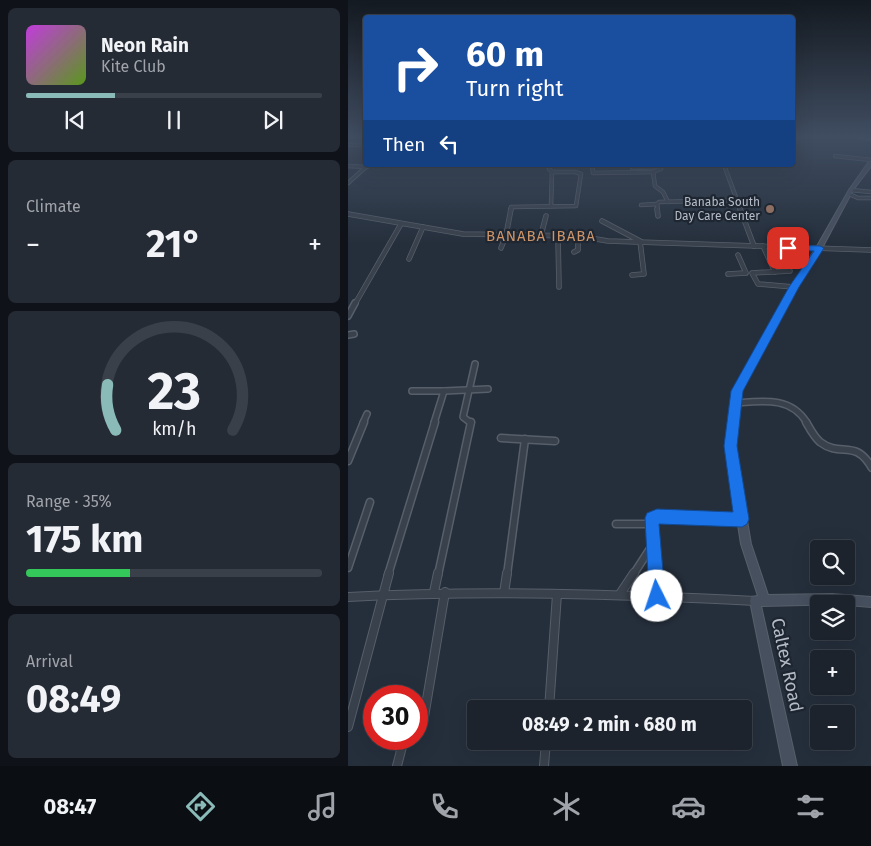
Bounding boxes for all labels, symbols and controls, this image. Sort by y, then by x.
text: 60 m [466,33,544,75]
text: Neon Rain [101,34,189,57]
icon: right [383,35,448,100]
text: Kite Club [101,57,166,76]
text: Turn right [466,75,563,102]
icon: previous [61,106,89,134]
icon: pause [160,106,188,134]
icon: next [259,106,287,134]
icon: left [435,130,463,158]
text: Then [383,133,425,156]
place label: Banaba South Day Care Center [674,195,760,223]
text: Climate [26,197,81,216]
marker: Banaba South Day Care Center [764,203,776,215]
text: 21° [146,221,202,267]
district label: BANABA IBABA [486,227,596,245]
pin [767,227,809,269]
text: − [26,228,40,261]
text: + [308,228,322,261]
icon: arrive [774,234,802,262]
text: 23 [147,360,201,423]
text: km/h [152,418,196,440]
text: Range · 35% [26,492,112,511]
text: 175 km [26,516,143,562]
map controls [810,540,855,750]
button: search [810,540,855,585]
position arrow [630,569,682,621]
button: layers [810,595,855,640]
street label: Caltex Road [766,616,808,714]
button: + [810,650,855,695]
text: Arrival [26,652,73,671]
text: 08:49 [26,676,121,722]
speed limit sign: 30 [363,685,428,750]
button: − [810,705,855,750]
text: 08:49 · 2 min · 680 m [522,713,697,736]
icon: directions [183,789,218,824]
icon: music [305,789,340,824]
icon: phone [427,789,462,824]
icon: climate [549,789,584,824]
icon: car [671,789,706,824]
icon: filters [793,789,828,824]
text: 08:47 [43,793,96,820]

